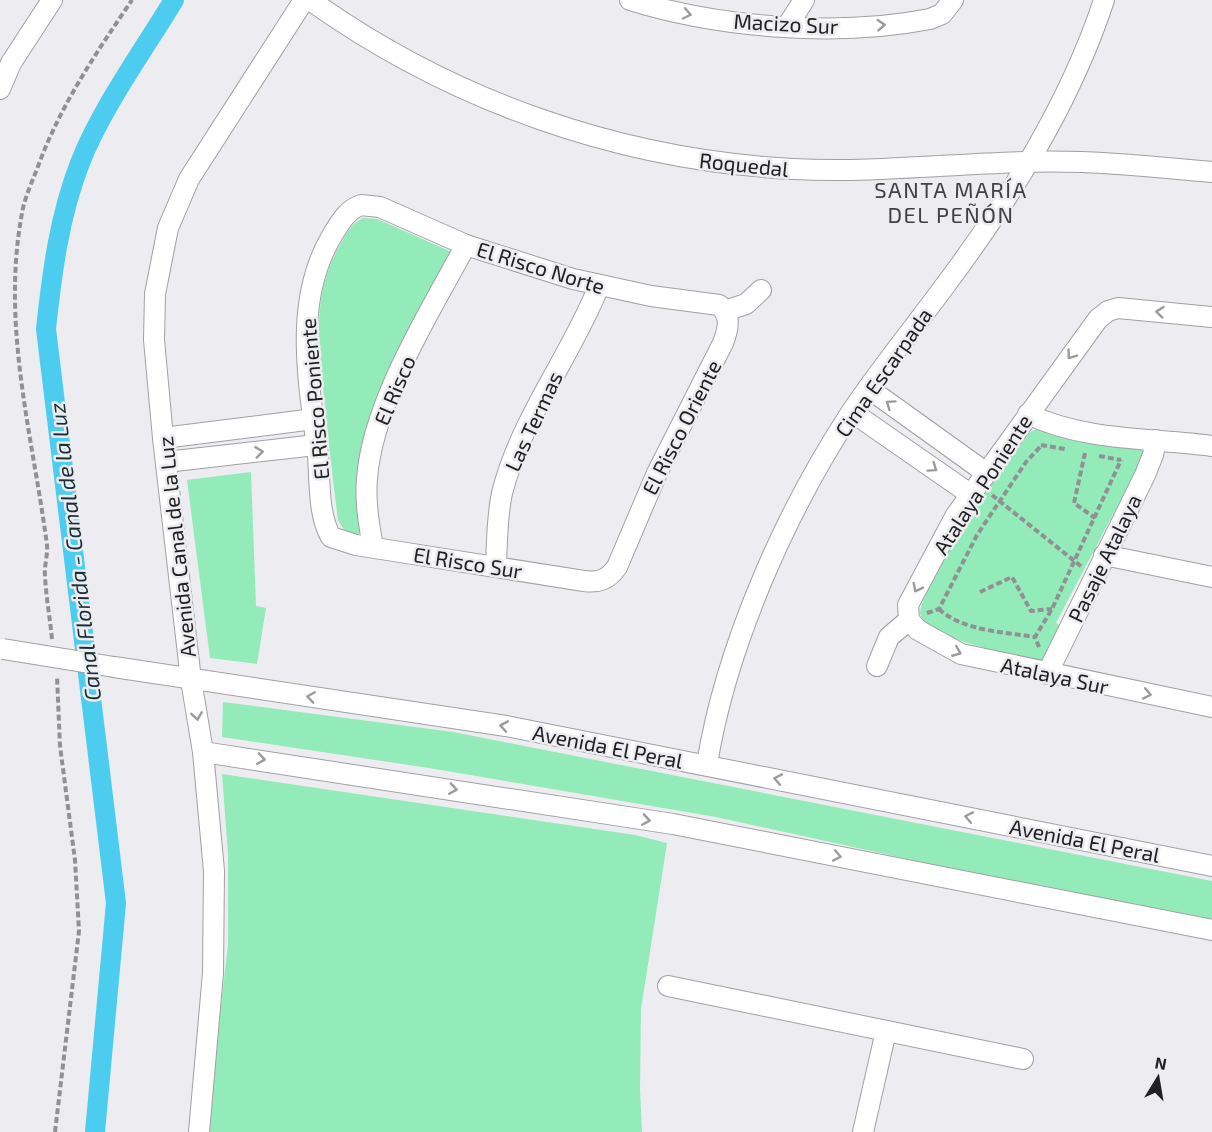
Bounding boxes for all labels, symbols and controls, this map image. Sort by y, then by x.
one-way arrow [682,7,692,20]
street label: Macizo Sur [733,8,840,38]
one-way arrow [877,18,886,31]
street label: Roquedal [698,147,791,181]
district label: SANTA MARÍA DEL PEÑÓN [874,176,1028,227]
street label: El Risco Norte [474,236,608,298]
street label: Cima Escarpada [829,303,937,441]
one-way arrow [1155,306,1164,319]
street label: El Risco Poniente [294,317,334,481]
one-way arrow [1067,349,1078,360]
street label: El Risco [368,351,420,429]
street label: El Risco Oriente [636,355,726,499]
street label: Las Termas [499,367,567,475]
one-way arrow [885,400,896,411]
water label: Canal Florida - Canal de la Luz [43,402,105,702]
street label: Atalaya Poniente [927,409,1037,559]
street label: Avenida Canal de la Luz [152,435,200,659]
one-way arrow [254,446,263,458]
one-way arrow [926,461,937,472]
street label: Pasaje Atalaya [1062,490,1147,627]
street label: El Risco Sur [412,541,525,583]
one-way arrow [913,581,924,592]
one-way arrow [951,645,962,657]
street label: Atalaya Sur [999,651,1112,699]
one-way arrow [1142,687,1152,700]
one-way arrow [307,691,316,703]
one-way arrow [190,710,203,720]
street label: Avenida El Peral [531,719,686,773]
one-way arrow [500,720,510,733]
one-way arrow [256,753,265,765]
one-way arrow [774,773,784,786]
one-way arrow [449,783,458,795]
one-way arrow [965,811,975,824]
one-way arrow [641,813,651,825]
street label: Avenida El Peral [1008,813,1163,867]
one-way arrow [832,849,842,862]
north arrow [1128,1048,1188,1108]
text: N [1153,1052,1168,1073]

